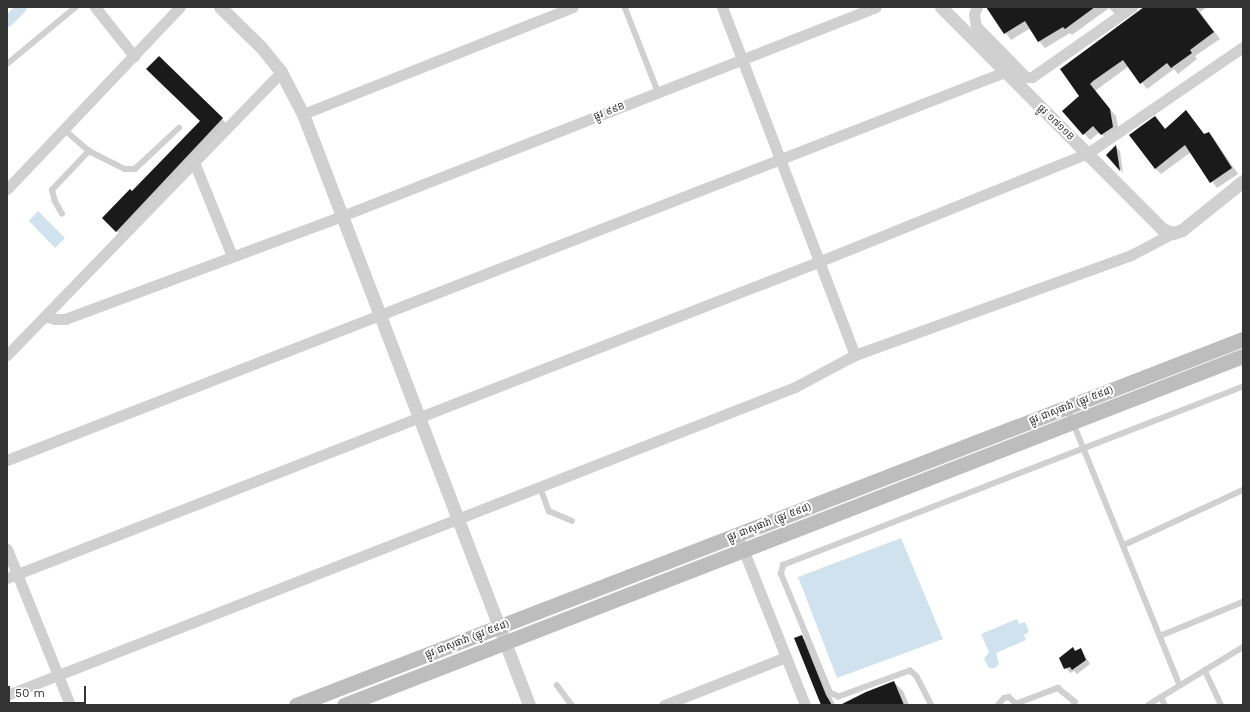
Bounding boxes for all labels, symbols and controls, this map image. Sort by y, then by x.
street label: ផ្លូវ ៩៩B [592,100,626,122]
street label: ផ្លូវ ១៧១១B [1035,102,1077,142]
street label: ផ្លូវ ជាសុផារ៉ា (ផ្លូវ ៥៩៨) [1027,383,1115,427]
street label: ផ្លូវ ជាសុផារ៉ា (ផ្លូវ ៥៩៨) [725,500,813,544]
street label: ផ្លូវ ជាសុផារ៉ា (ផ្លូវ ៥៩៨) [423,617,511,661]
scale bar [10,678,88,704]
text: 50 m [15,686,45,700]

